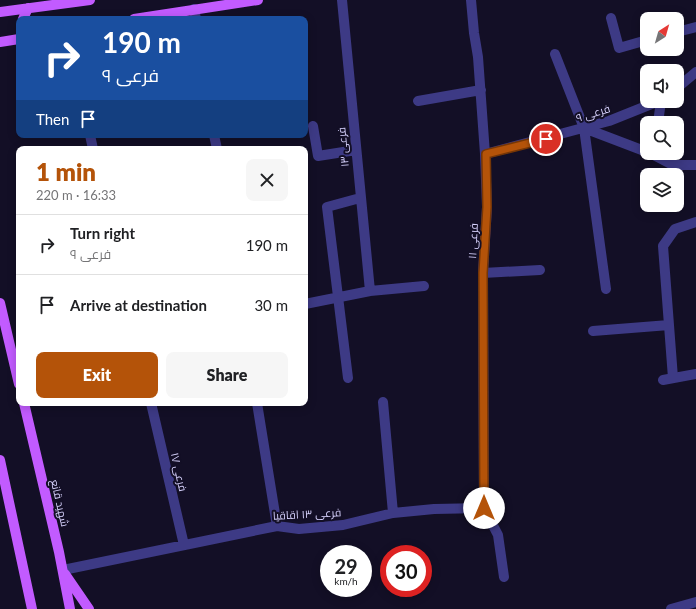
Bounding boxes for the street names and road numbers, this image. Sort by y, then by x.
street label: فرعی ۹ [574,101,612,125]
street label: فرعی ۱۳ [334,127,352,167]
street label: فرعی ۱۱ [465,223,481,259]
street label: فرعی ۱۷ [168,451,190,493]
street label: شهید قانع [47,478,72,528]
street label: فرعی ۱۳ اقاقیا [272,505,342,523]

